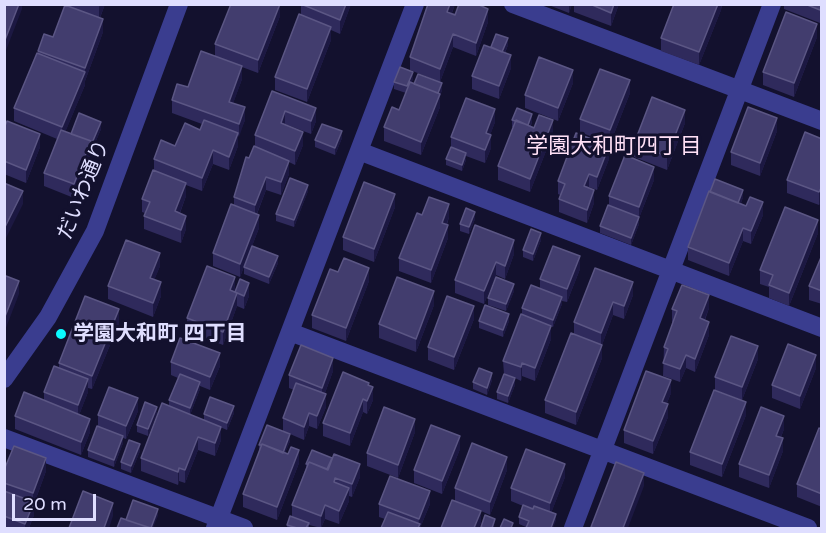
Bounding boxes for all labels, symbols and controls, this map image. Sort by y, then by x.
district label: 学園大和町四丁目 [526,134,702,160]
street label: だいわ通り [53,137,115,243]
place label: 学園大和町 四丁目 [73,321,246,347]
marker: 学園大和町 四丁目 [54,327,68,341]
scale bar [15,482,99,520]
text: 20 m [23,493,67,515]

